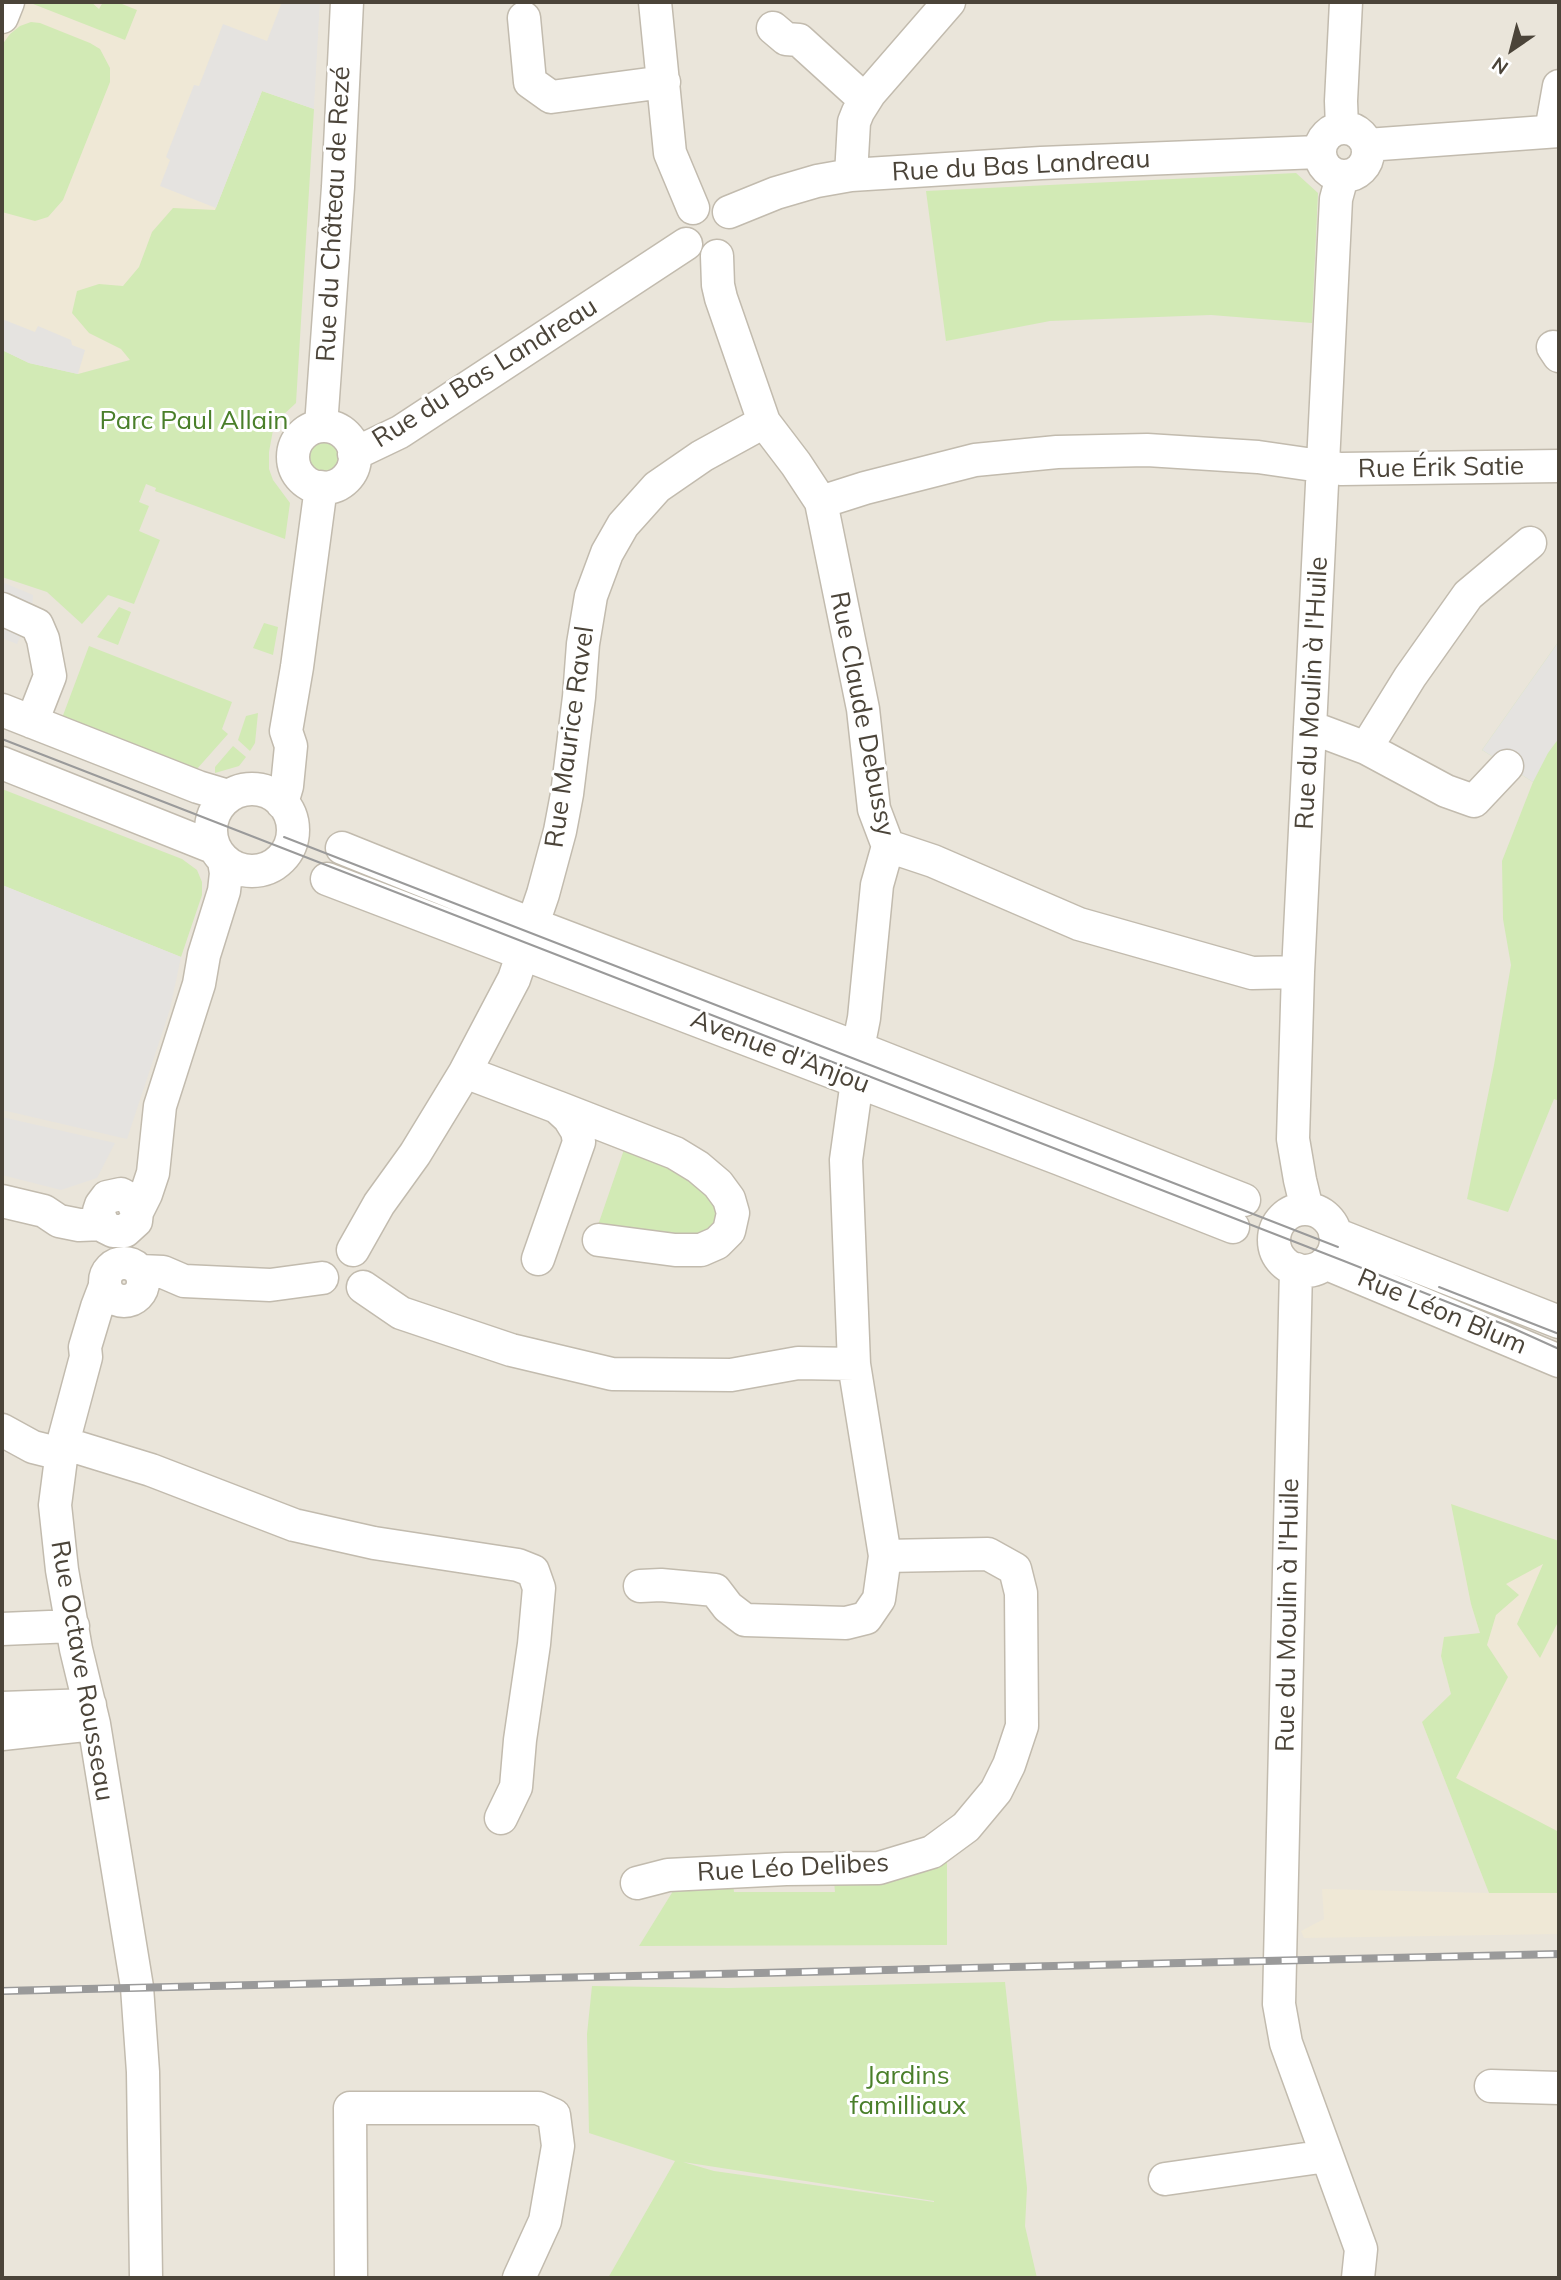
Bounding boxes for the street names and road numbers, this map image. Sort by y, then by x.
street label: Rue du Château de Rezé [311,65,357,363]
street label: Rue du Bas Landreau [891,144,1151,188]
street label: Rue du Bas Landreau [367,291,603,455]
street label: Rue Érik Satie [1358,451,1524,485]
street label: Rue du Moulin à l'Huile [1289,556,1335,830]
street label: Rue Claude Debussy [823,589,901,839]
street label: Rue Maurice Ravel [539,624,601,850]
street label: Avenue d'Anjou [686,1004,874,1100]
street label: Rue Léon Blum [1353,1262,1531,1362]
street label: Rue du Moulin à l'Huile [1270,1478,1306,1752]
street label: Rue Octave Rousseau [44,1538,120,1804]
street label: Rue Léo Delibes [696,1847,890,1889]

